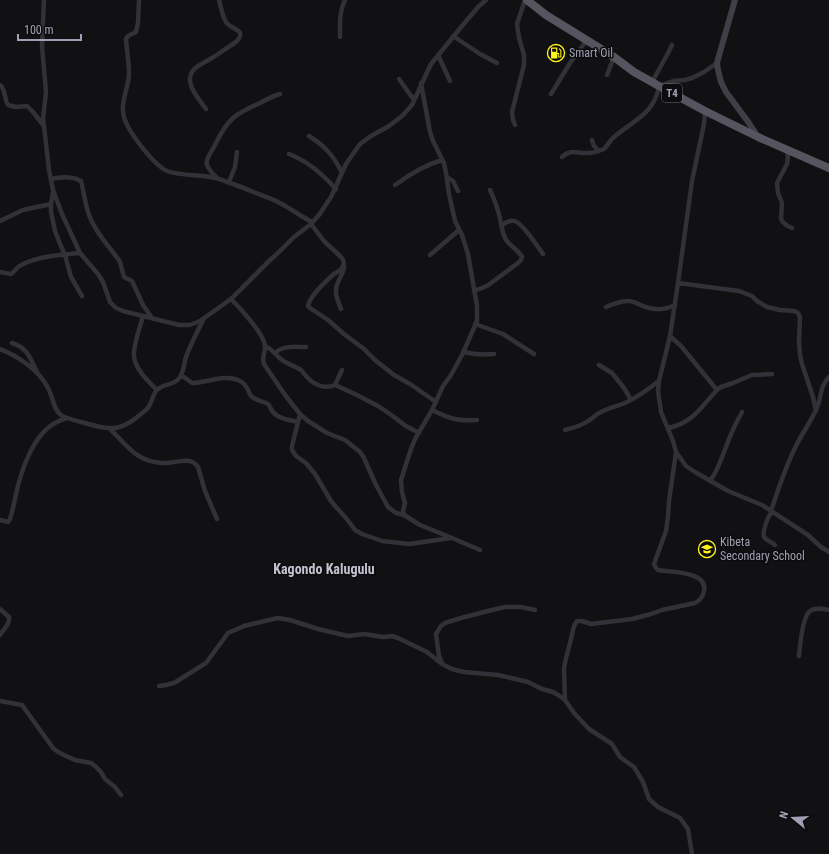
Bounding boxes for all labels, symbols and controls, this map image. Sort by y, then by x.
scale bar [18,16,81,42]
text: 100 m [24,23,54,37]
fuel station icon: Smart Oil [546,43,566,63]
place label: Smart Oil [569,46,613,60]
road number: T4 [662,84,682,102]
place label: Kibeta Secondary School [720,535,805,563]
school or university icon: Kibeta Secondary School [697,539,717,559]
district label: Kagondo Kalugulu [273,561,375,577]
north arrow [773,798,813,838]
text: N [777,810,791,820]

